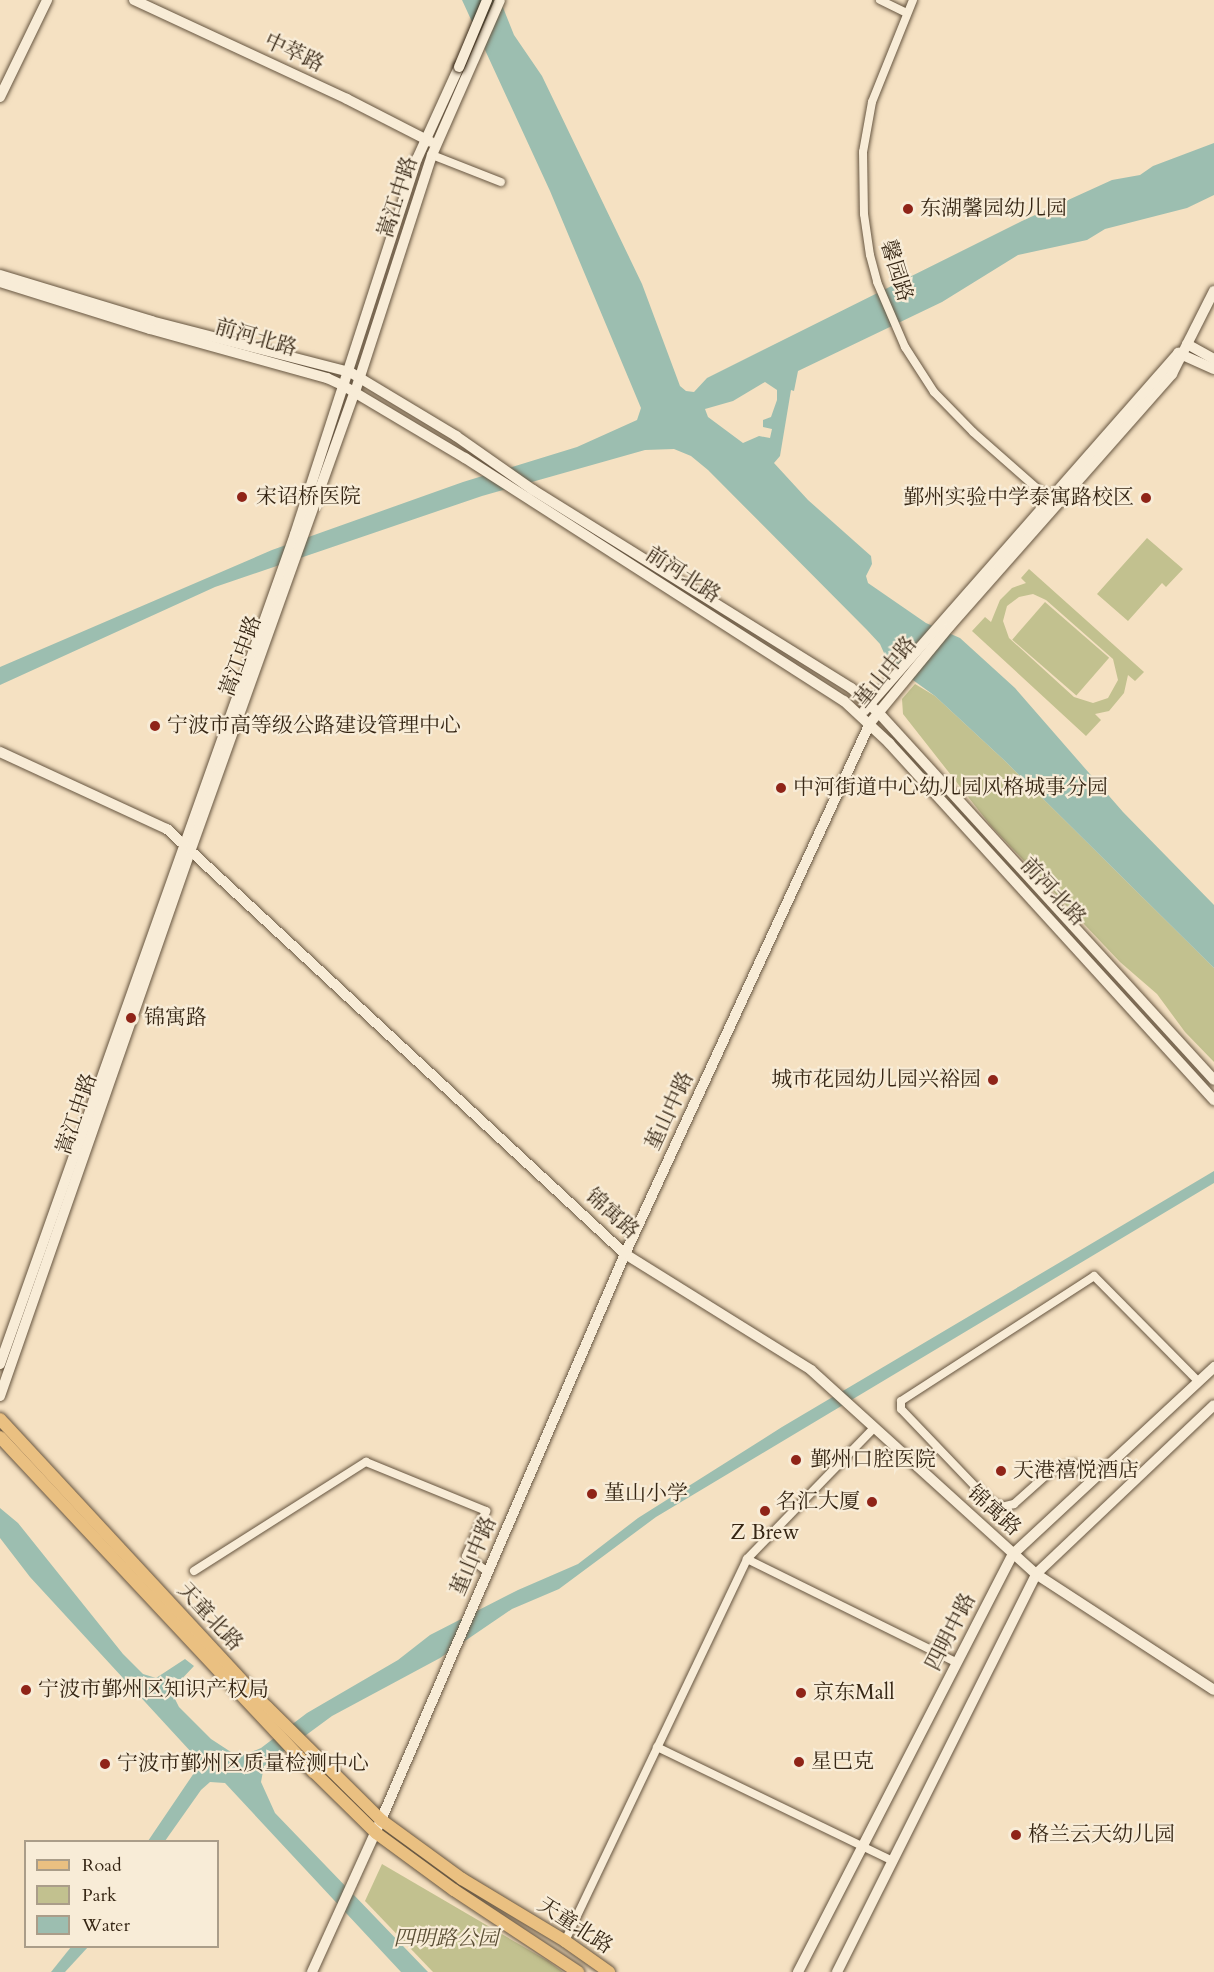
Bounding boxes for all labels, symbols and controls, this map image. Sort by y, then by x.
street label: 中萃路 [260,28,328,78]
street label: 嵩江中路 [373,153,423,241]
place label: 东湖馨园幼儿园 [920,196,1067,222]
marker: 东湖馨园幼儿园 [901,202,915,216]
street label: 馨园路 [875,237,917,305]
street label: 前河北路 [212,314,300,362]
place label: 宋诏桥医院 [256,484,361,510]
place label: 鄞州实验中学泰寓路校区 [903,485,1134,511]
marker: 宋诏桥医院 [233,488,251,506]
marker: 鄞州实验中学泰寓路校区 [1139,491,1153,505]
street label: 前河北路 [641,542,725,608]
street label: 嵩江中路 [215,612,267,700]
street label: 堇山中路 [850,631,922,713]
place label: 宁波市高等级公路建设管理中心 [167,713,461,739]
marker: 宁波市高等级公路建设管理中心 [148,719,162,733]
place label: 中河街道中心幼儿园风格城事分园 [793,775,1108,801]
marker: 中河街道中心幼儿园风格城事分园 [774,781,788,795]
street label: 前河北路 [1015,853,1091,931]
place label: 锦寓路 [144,1005,207,1031]
marker: 锦寓路 [122,1009,140,1027]
place label: 城市花园幼儿园兴裕园 [771,1067,981,1093]
street label: 堇山中路 [641,1068,699,1154]
street label: 嵩江中路 [51,1070,103,1158]
marker: 城市花园幼儿园兴裕园 [986,1073,1000,1087]
street label: 锦寓路 [580,1184,644,1244]
place label: 鄞州口腔医院 [810,1447,936,1473]
marker: 鄞州口腔医院 [787,1451,805,1469]
place label: 天港禧悦酒店 [1013,1458,1139,1484]
marker: 天港禧悦酒店 [994,1464,1008,1478]
place label: 堇山小学 [604,1481,688,1507]
street label: 锦寓路 [962,1481,1026,1541]
marker: 堇山小学 [585,1487,599,1501]
place label: 名汇大厦 [776,1489,860,1515]
marker: 名汇大厦 [865,1495,879,1509]
marker: Z Brew [758,1504,772,1518]
street label: 堇山中路 [446,1512,502,1600]
place label: Z Brew [731,1520,799,1546]
street label: 天童北路 [172,1578,248,1656]
street label: 四明中路 [921,1589,981,1675]
place label: 宁波市鄞州区知识产权局 [38,1677,269,1703]
place label: 京东Mall [813,1680,895,1706]
marker: 宁波市鄞州区知识产权局 [19,1683,33,1697]
marker: 京东Mall [794,1686,808,1700]
place label: 星巴克 [811,1749,874,1775]
place label: 宁波市鄞州区质量检测中心 [117,1751,369,1777]
marker: 星巴克 [792,1755,806,1769]
marker: 宁波市鄞州区质量检测中心 [98,1757,112,1771]
place label: 格兰云天幼儿园 [1028,1822,1175,1848]
marker: 格兰云天幼儿园 [1009,1828,1023,1842]
legend [24,1840,219,1948]
text: Road [82,1853,122,1878]
text: Park [82,1883,117,1908]
street label: 天童北路 [533,1893,617,1959]
text: Water [82,1913,130,1938]
park label: 四明路公园 [394,1926,498,1952]

